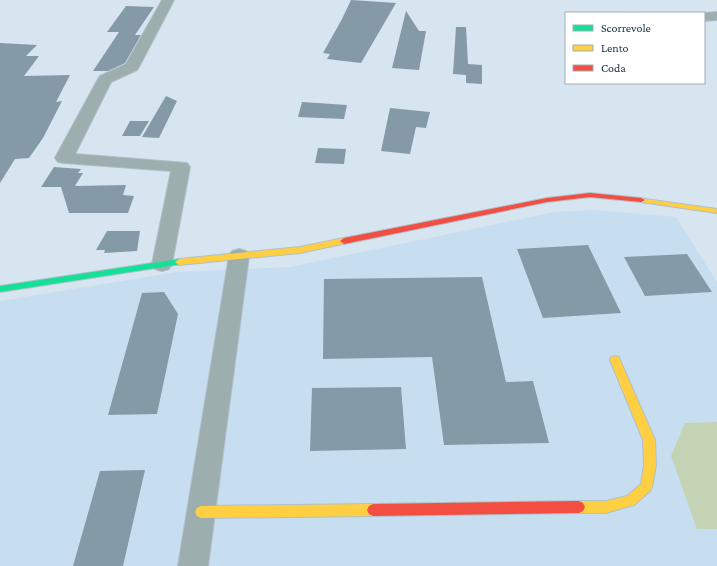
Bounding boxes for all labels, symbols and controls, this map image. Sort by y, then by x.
legend [565,12,705,84]
text: Scorrevole [601,21,651,35]
text: Lento [601,41,629,55]
text: Coda [601,61,626,75]

